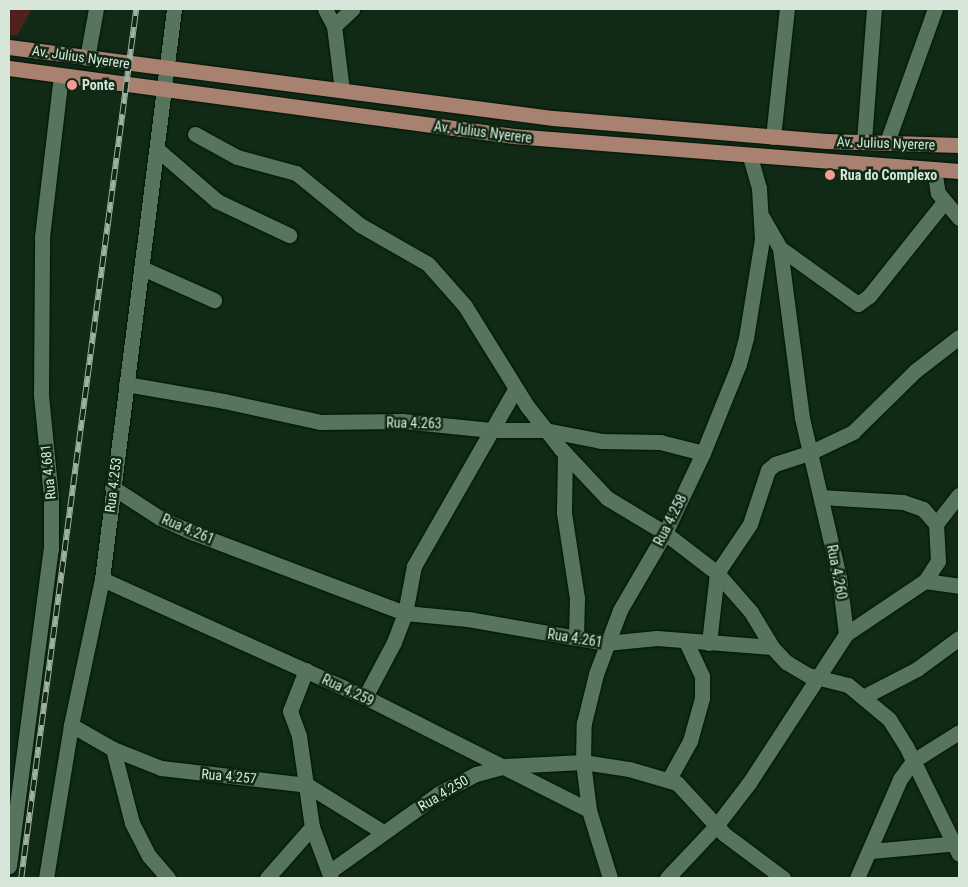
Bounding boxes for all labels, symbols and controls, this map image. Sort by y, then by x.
street label: Av. Julius Nyerere [31,42,131,72]
place label: Ponte [82,77,115,93]
marker: Ponte [66,79,78,91]
street label: Av. Julius Nyerere [433,118,533,146]
street label: Av. Julius Nyerere [836,133,936,153]
place label: Rua do Complexo [840,167,937,183]
marker: Rua do Complexo [824,169,836,181]
street label: Rua 4.263 [386,414,442,432]
street label: Rua 4.681 [37,444,59,500]
street label: Rua 4.253 [101,456,125,514]
street label: Rua 4.258 [650,491,690,549]
street label: Rua 4.261 [159,510,217,548]
street label: Rua 4.260 [823,543,851,601]
street label: Rua 4.261 [546,625,604,651]
street label: Rua 4.259 [319,671,377,709]
street label: Rua 4.257 [201,765,257,787]
street label: Rua 4.250 [415,772,471,814]

